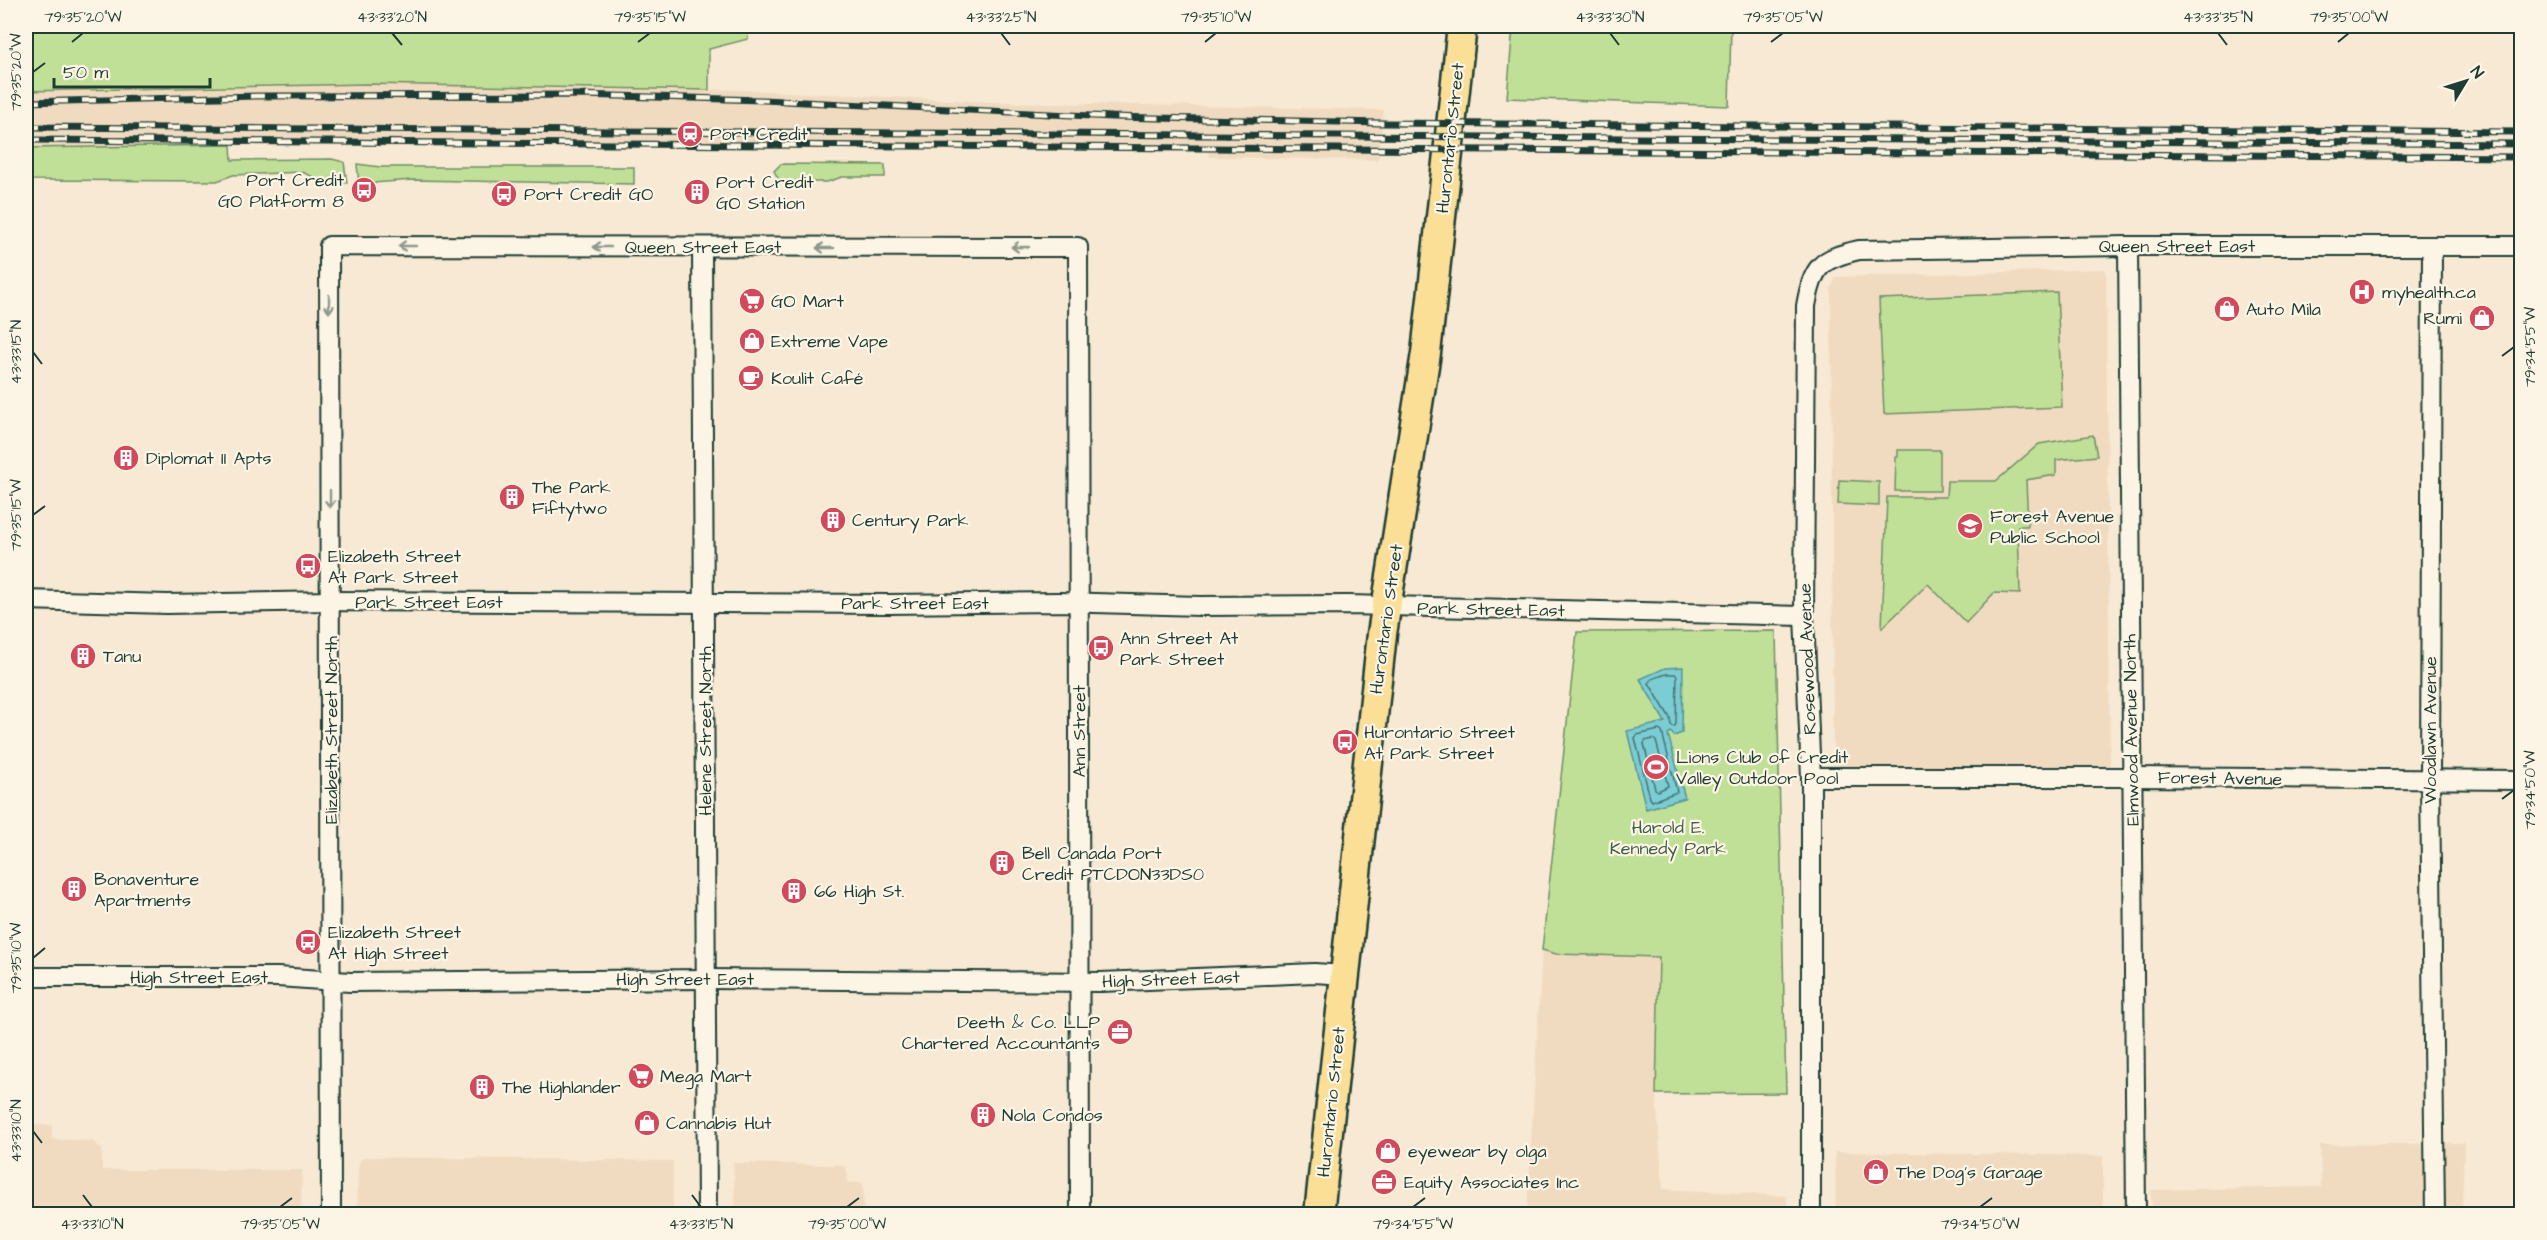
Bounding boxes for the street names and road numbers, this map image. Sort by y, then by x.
street label: Hurontario Street [1430,61,1471,214]
street label: Queen Street East [2099,234,2256,259]
street label: Queen Street East [625,235,782,260]
street label: Hurontario Street [1364,542,1409,696]
street label: Rosewood Avenue [1792,583,1823,735]
street label: Park Street East [355,590,504,615]
street label: Park Street East [841,591,990,616]
street label: Park Street East [1417,596,1566,623]
street label: Elmwood Avenue North [2117,634,2146,826]
street label: Elizabeth Street North [319,636,344,824]
street label: Helene Street North [693,646,718,816]
street label: Woodlawn Avenue [2418,656,2443,804]
street label: Ann Street [1067,684,1092,777]
street label: Forest Avenue [2158,765,2283,792]
street label: High Street East [130,965,269,991]
street label: High Street East [1102,965,1241,995]
street label: High Street East [616,967,755,993]
street label: Hurontario Street [1311,1025,1352,1178]

